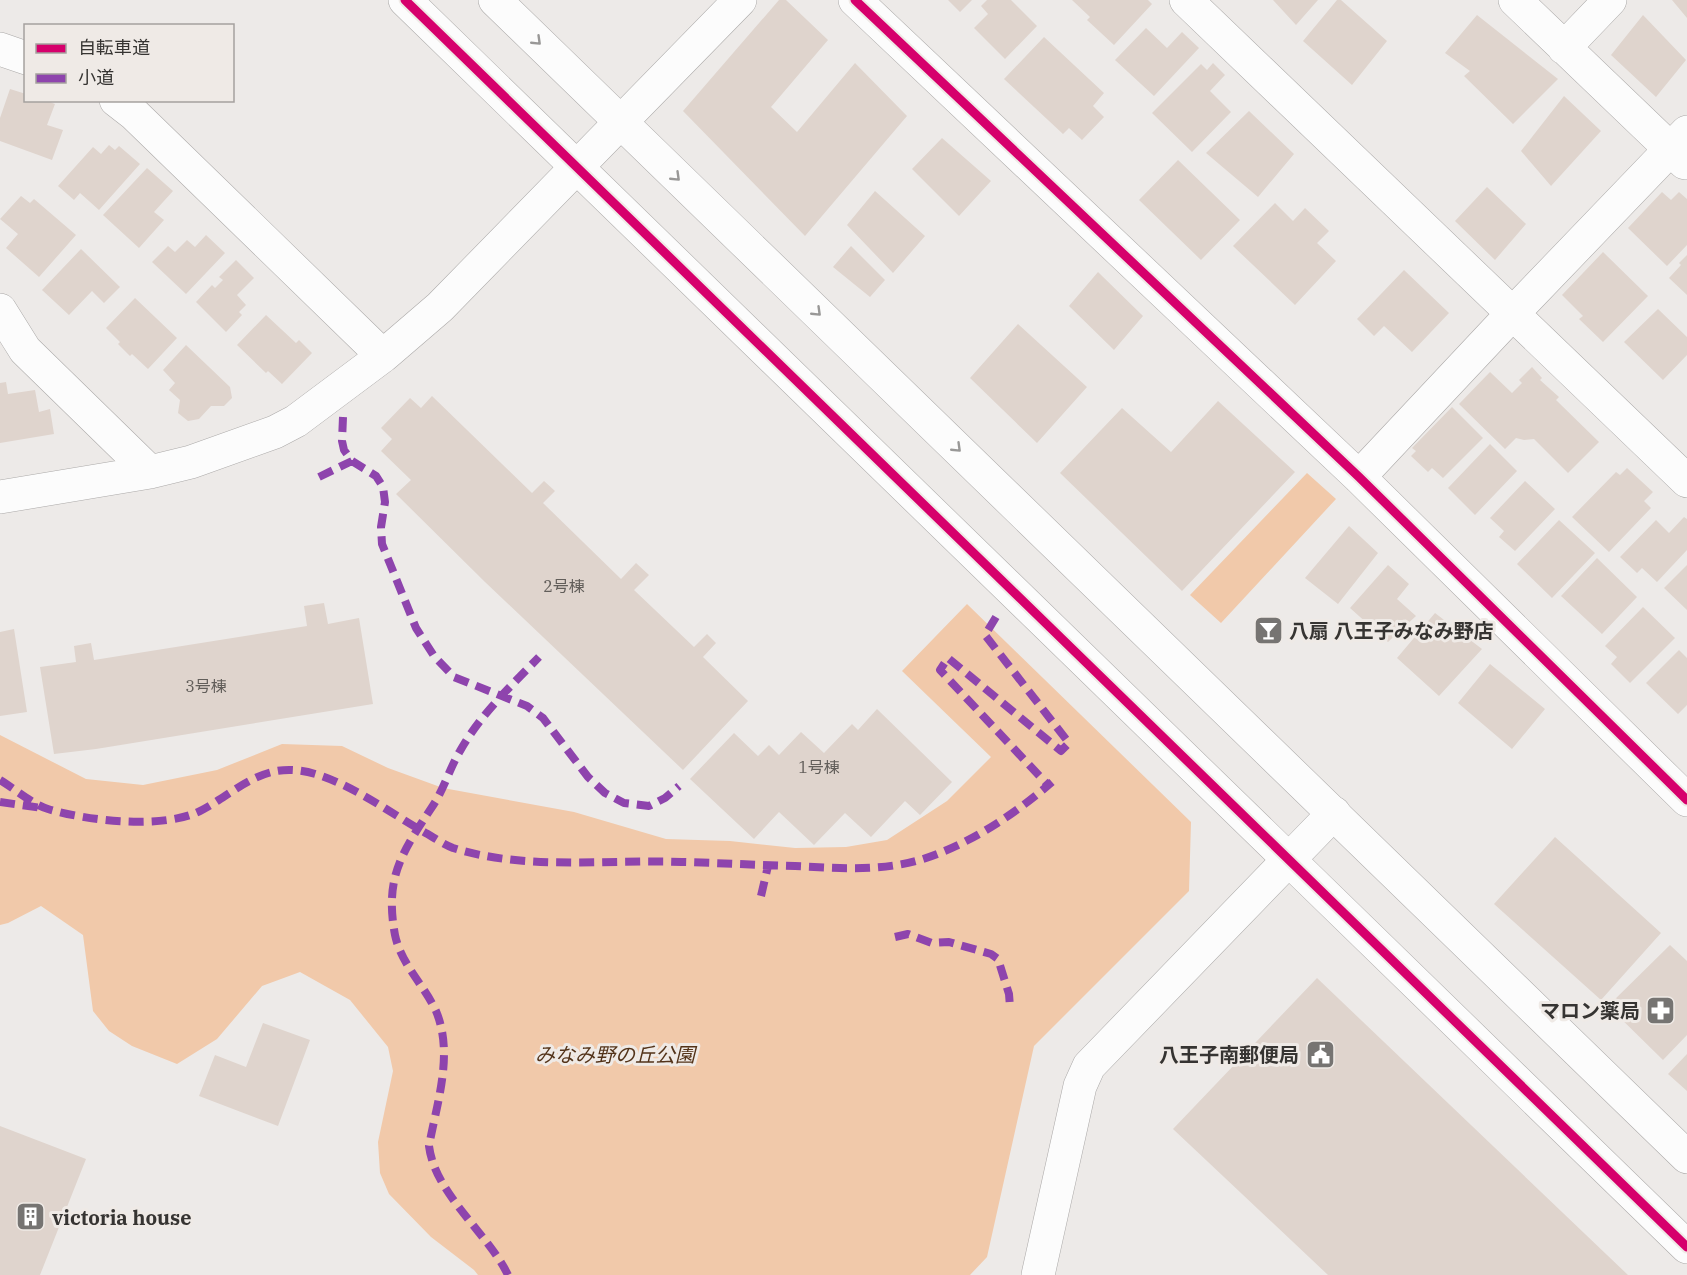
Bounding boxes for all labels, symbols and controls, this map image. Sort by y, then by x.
legend [24,24,234,102]
one-way arrow [529,33,540,44]
text: 自転車道 [78,36,150,59]
text: 小道 [78,66,114,89]
one-way arrow [669,169,680,180]
one-way arrow [809,305,820,316]
one-way arrow [950,441,960,452]
house number: 2号棟 [543,576,585,596]
bar icon: 八扇 八王子みなみ野店 [1252,614,1284,646]
place label: 八扇 八王子みなみ野店 [1289,617,1494,644]
house number: 3号棟 [185,676,227,696]
house number: 1号棟 [798,757,840,777]
pharmacy icon: マロン薬局 [1645,994,1677,1026]
place label: マロン薬局 [1540,997,1640,1024]
public building icon: 八王子南郵便局 [1304,1038,1336,1070]
park label: みなみ野の丘公園 [535,1041,698,1068]
place label: 八王子南郵便局 [1159,1041,1299,1068]
building icon: victoria house [15,1201,47,1233]
place label: victoria house [52,1204,191,1231]

